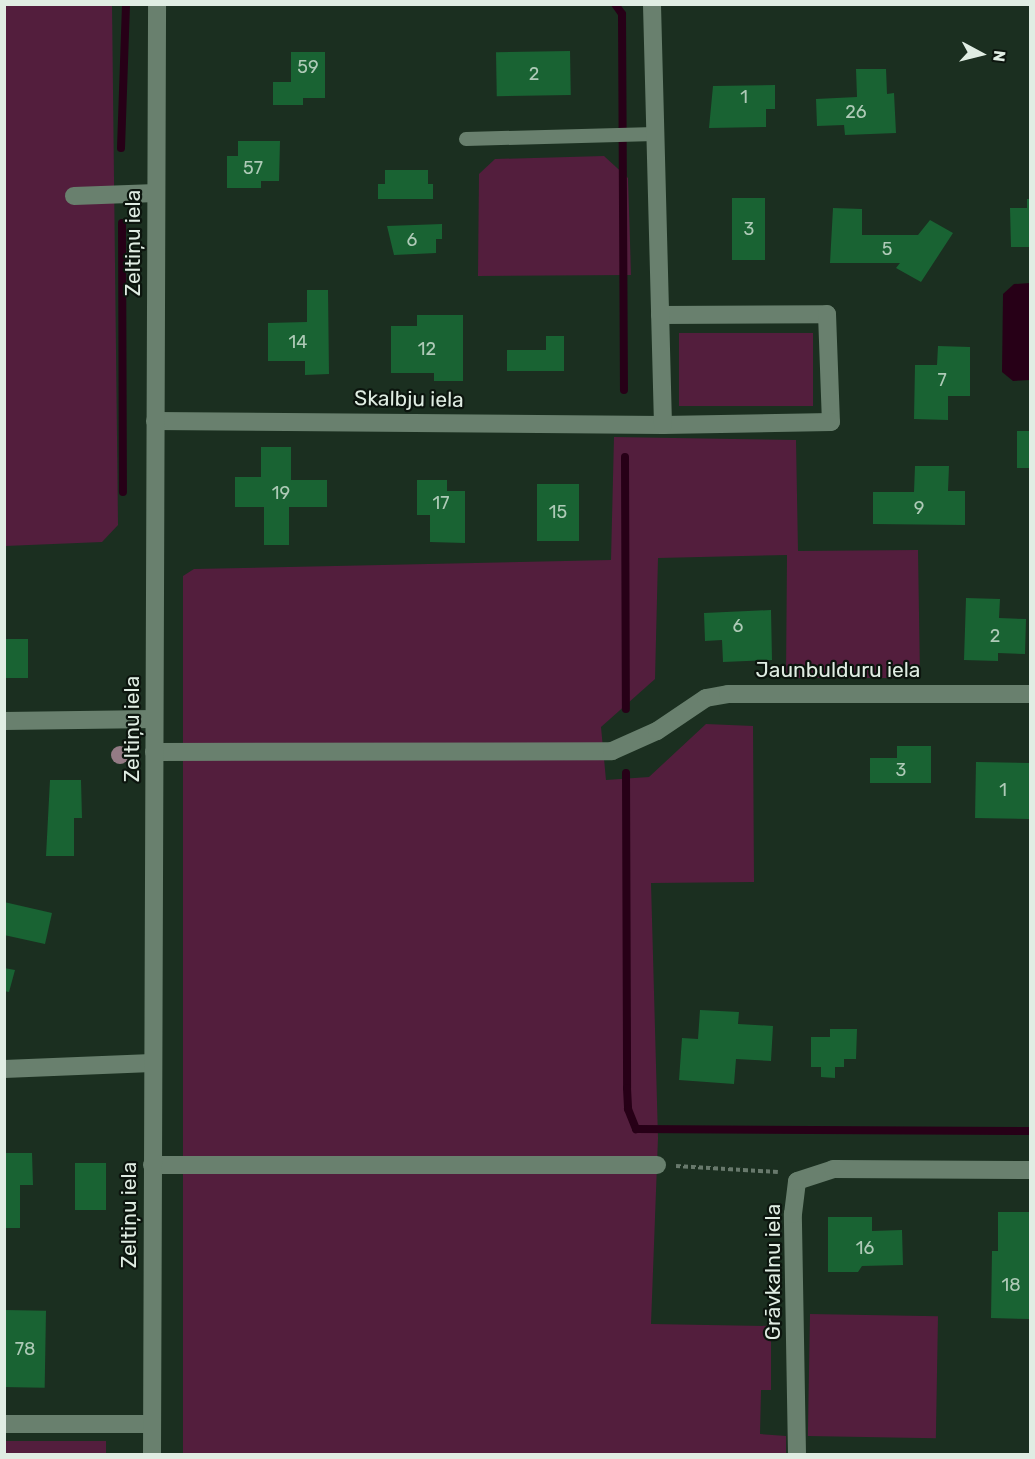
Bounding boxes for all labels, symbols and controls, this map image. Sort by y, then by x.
north arrow [951,24,1011,84]
text: N [989,49,1009,63]
house number: 59 [297,56,319,78]
house number: 2 [529,63,539,85]
house number: 1 [740,86,748,108]
house number: 26 [845,101,867,123]
house number: 57 [243,157,263,179]
street label: Zeltiņu iela [120,190,146,296]
house number: 3 [744,218,754,240]
house number: 6 [407,229,417,251]
house number: 5 [882,238,892,260]
house number: 14 [289,331,307,353]
house number: 12 [418,338,436,360]
house number: 7 [937,369,947,391]
street label: Skalbju iela [354,385,464,413]
house number: 19 [272,482,290,504]
house number: 17 [433,492,449,514]
house number: 9 [914,497,924,519]
house number: 15 [549,501,567,523]
house number: 6 [733,615,743,637]
house number: 2 [990,625,1000,647]
street label: Jaunbulduru iela [756,657,920,683]
street label: Zeltiņu iela [119,676,145,782]
house number: 3 [896,759,906,781]
house number: 1 [999,779,1007,801]
street label: Zeltiņu iela [116,1162,142,1268]
street label: Grāvkalnu iela [760,1204,786,1340]
house number: 16 [856,1237,874,1259]
house number: 18 [1001,1274,1021,1296]
house number: 78 [15,1338,35,1360]

